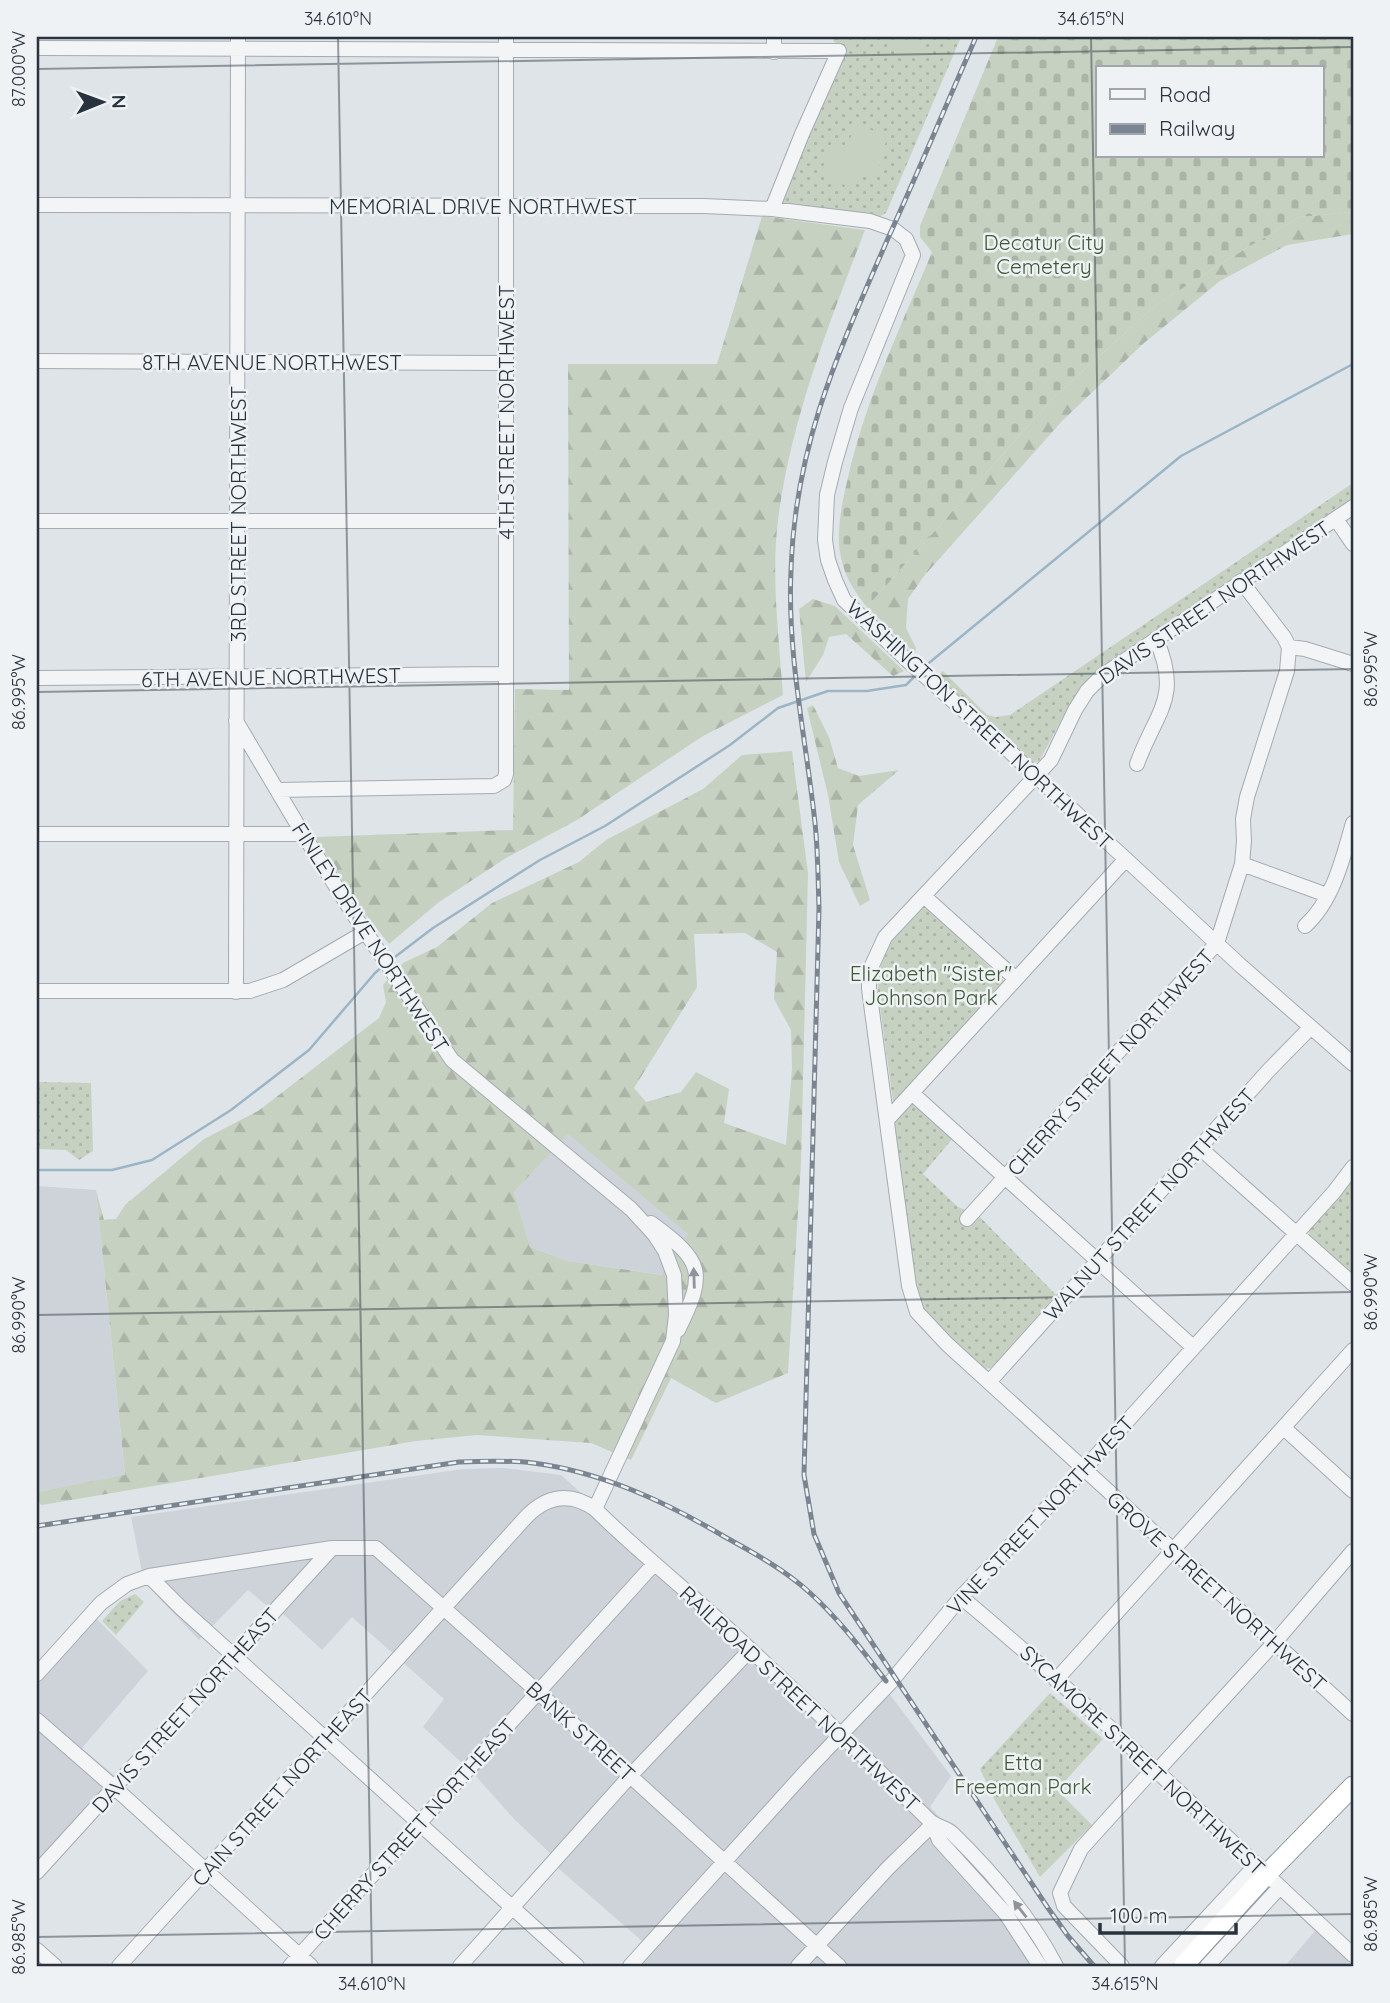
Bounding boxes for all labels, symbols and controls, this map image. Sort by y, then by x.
text: 34.610°N [304,7,372,30]
text: 34.615°N [1057,7,1125,30]
text: 87.000°W [7,31,30,107]
north arrow [66,66,136,136]
legend [1096,66,1324,158]
text: Road [1159,81,1211,107]
text: N [107,95,131,109]
text: Railway [1159,115,1235,141]
street label: MEMORIAL DRIVE NORTHWEST [329,193,637,219]
park label: Decatur City Cemetery [984,229,1104,279]
street label: 4TH STREET NORTHWEST [493,284,519,540]
street label: 8TH AVENUE NORTHWEST [142,349,402,375]
street label: 3RD STREET NORTHWEST [225,386,251,642]
street label: DAVIS STREET NORTHWEST [1093,515,1335,689]
street label: WASHINGTON STREET NORTHWEST [841,594,1119,854]
text: 86.995°W [1359,631,1382,707]
text: 86.995°W [7,654,30,730]
street label: 6TH AVENUE NORTHWEST [141,662,401,692]
street label: FINLEY DRIVE NORTHWEST [287,817,455,1057]
street label: CHERRY STREET NORTHWEST [1001,943,1219,1181]
park label: Elizabeth "Sister" Johnson Park [850,960,1012,1010]
street label: WALNUT STREET NORTHWEST [1038,1082,1260,1326]
text: 86.990°W [1359,1254,1382,1330]
one-way arrow [688,1267,700,1289]
text: 86.990°W [7,1277,30,1353]
street label: VINE STREET NORTHWEST [941,1410,1139,1620]
street label: GROVE STREET NORTHWEST [1102,1486,1332,1696]
street label: RAILROAD STREET NORTHWEST [675,1580,925,1816]
street label: DAVIS STREET NORTHEAST [86,1602,284,1818]
street label: SYCAMORE STREET NORTHWEST [1015,1639,1271,1881]
street label: BANK STREET [521,1675,641,1787]
street label: CAIN STREET NORTHEAST [186,1683,378,1891]
street label: CHERRY STREET NORTHEAST [307,1713,521,1945]
park label: Etta Freeman Park [954,1749,1092,1799]
text: 86.985°W [1359,1876,1382,1952]
scale bar [1100,1891,1236,1935]
text: 86.985°W [7,1899,30,1975]
one-way arrow [1013,1900,1028,1918]
text: 100 m [1110,1902,1168,1928]
text: 34.610°N [338,1972,406,1995]
text: 34.615°N [1091,1972,1159,1995]

